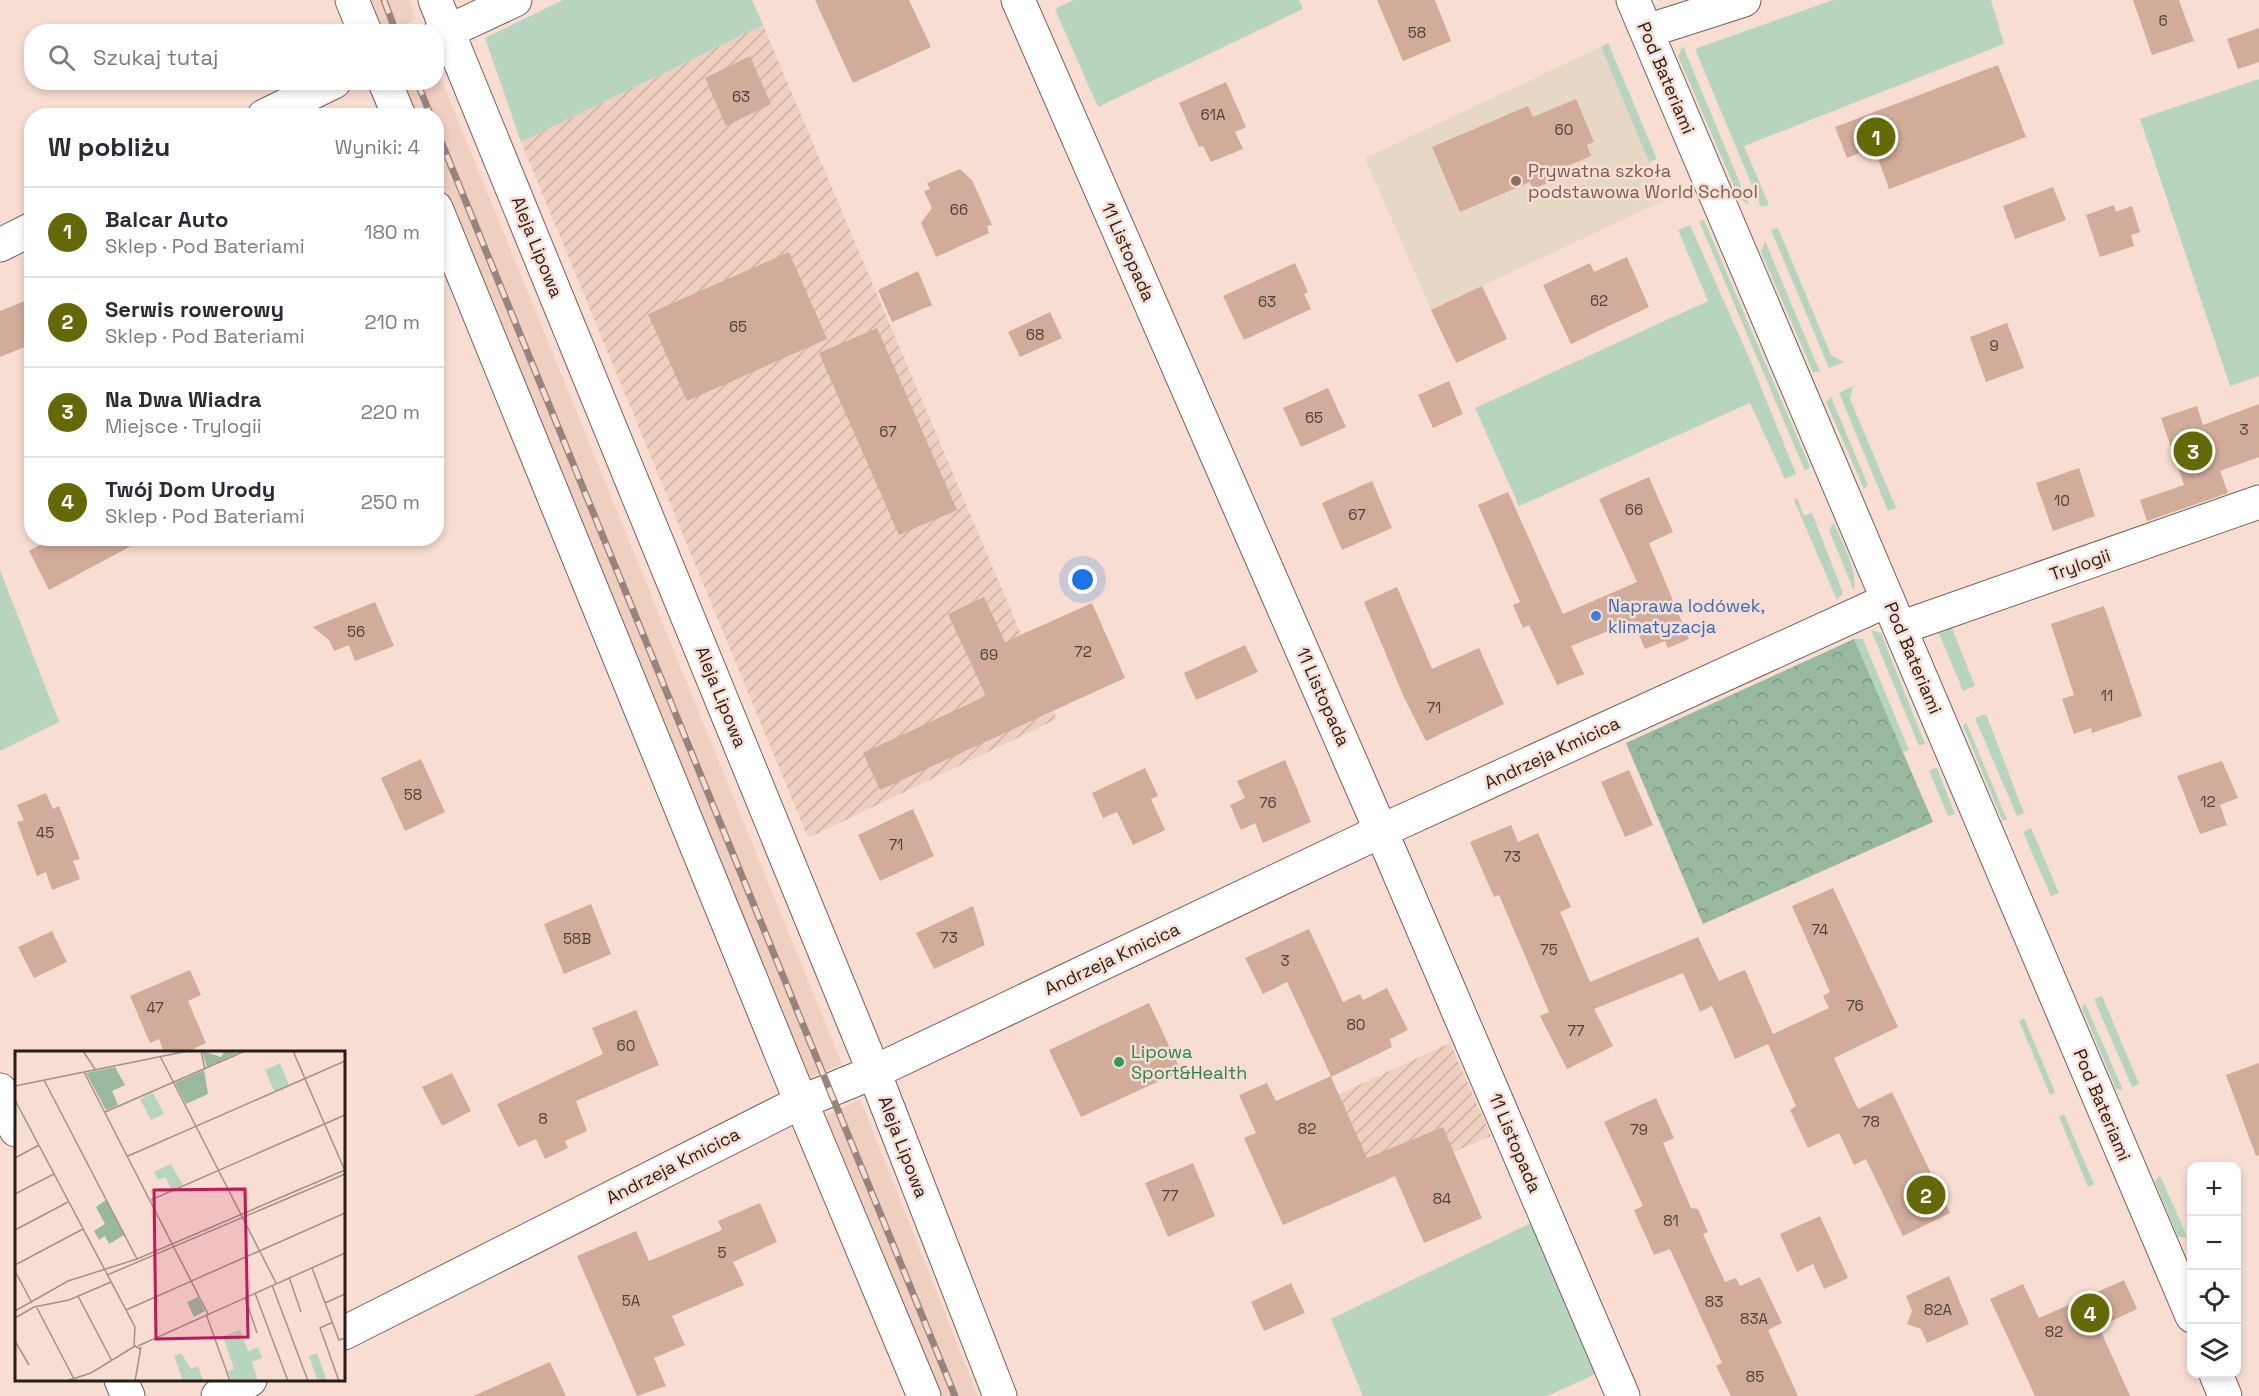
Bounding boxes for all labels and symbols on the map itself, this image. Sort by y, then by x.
house number: 6 [2158,11,2168,30]
street label: Pod Bateriami [1633,18,1700,137]
house number: 58 [1408,23,1426,42]
house number: 63 [732,87,750,106]
house number: 61A [1201,105,1226,124]
pin: 1 [1856,114,1896,160]
house number: 60 [1555,120,1573,139]
place label: Prywatna szkoła podstawowa World School [1528,159,1758,203]
marker: Prywatna szkoła podstawowa World School [1509,174,1523,188]
street label: Aleja Lipowa [507,193,568,301]
street label: 11 Listopada [1096,199,1161,305]
house number: 66 [950,200,968,219]
house number: 62 [1590,291,1608,310]
house number: 63 [1258,292,1276,311]
house number: 65 [729,317,747,336]
house number: 68 [1026,325,1044,344]
house number: 9 [1989,336,1999,355]
house number: 65 [1305,408,1323,427]
house number: 3 [2239,420,2249,439]
house number: 67 [879,422,897,441]
pin: 3 [2174,428,2212,474]
house number: 10 [2054,491,2070,510]
house number: 66 [1625,500,1643,519]
house number: 67 [1348,505,1366,524]
street label: Trylogii [2046,543,2113,586]
your location [1068,565,1097,594]
place label: Naprawa lodówek, klimatyzacja [1608,594,1765,638]
street label: Pod Bateriami [1880,598,1947,717]
marker: Naprawa lodówek, klimatyzacja [1589,609,1603,623]
house number: 56 [347,622,365,641]
house number: 72 [1074,642,1092,661]
street label: Aleja Lipowa [691,643,752,751]
street label: 11 Listopada [1291,644,1356,750]
house number: 69 [980,645,998,664]
house number: 11 [2101,686,2113,705]
house number: 71 [1427,698,1441,717]
street label: Andrzeja Kmicica [1480,711,1623,794]
house number: 58 [404,785,422,804]
house number: 12 [2200,792,2216,811]
house number: 76 [1259,793,1277,812]
house number: 45 [36,823,54,842]
house number: 71 [889,835,903,854]
house number: 73 [1503,847,1521,866]
street label: Andrzeja Kmicica [1040,917,1183,1000]
house number: 74 [1812,920,1828,939]
house number: 73 [940,928,958,947]
house number: 58B [563,929,591,948]
house number: 75 [1540,940,1558,959]
house number: 3 [1280,951,1290,970]
house number: 76 [1846,996,1864,1015]
house number: 47 [146,998,164,1017]
house number: 80 [1347,1015,1365,1034]
house number: 77 [1568,1021,1584,1040]
house number: 60 [617,1036,635,1055]
place label: Lipowa Sport&Health [1131,1040,1247,1084]
street label: Pod Bateriami [2069,1045,2136,1164]
inset map [15,1051,345,1381]
marker: Lipowa Sport&Health [1112,1055,1126,1069]
street label: 11 Listopada [1484,1090,1547,1196]
street label: Aleja Lipowa [874,1093,933,1201]
house number: 8 [538,1109,548,1128]
house number: 78 [1862,1112,1880,1131]
house number: 82 [1298,1119,1316,1138]
house number: 79 [1630,1120,1648,1139]
street label: Andrzeja Kmicica [602,1122,743,1209]
pin: 2 [1906,1172,1946,1218]
house number: 77 [1162,1186,1178,1205]
house number: 84 [1433,1189,1451,1208]
house number: 81 [1663,1211,1679,1230]
house number: 5 [718,1243,727,1262]
pin: 4 [2070,1290,2110,1336]
house number: 5A [622,1291,641,1310]
house number: 83 [1705,1292,1723,1311]
house number: 82A [1924,1300,1952,1319]
house number: 83A [1740,1309,1768,1328]
house number: 82 [2045,1322,2063,1341]
house number: 85 [1746,1367,1764,1386]

